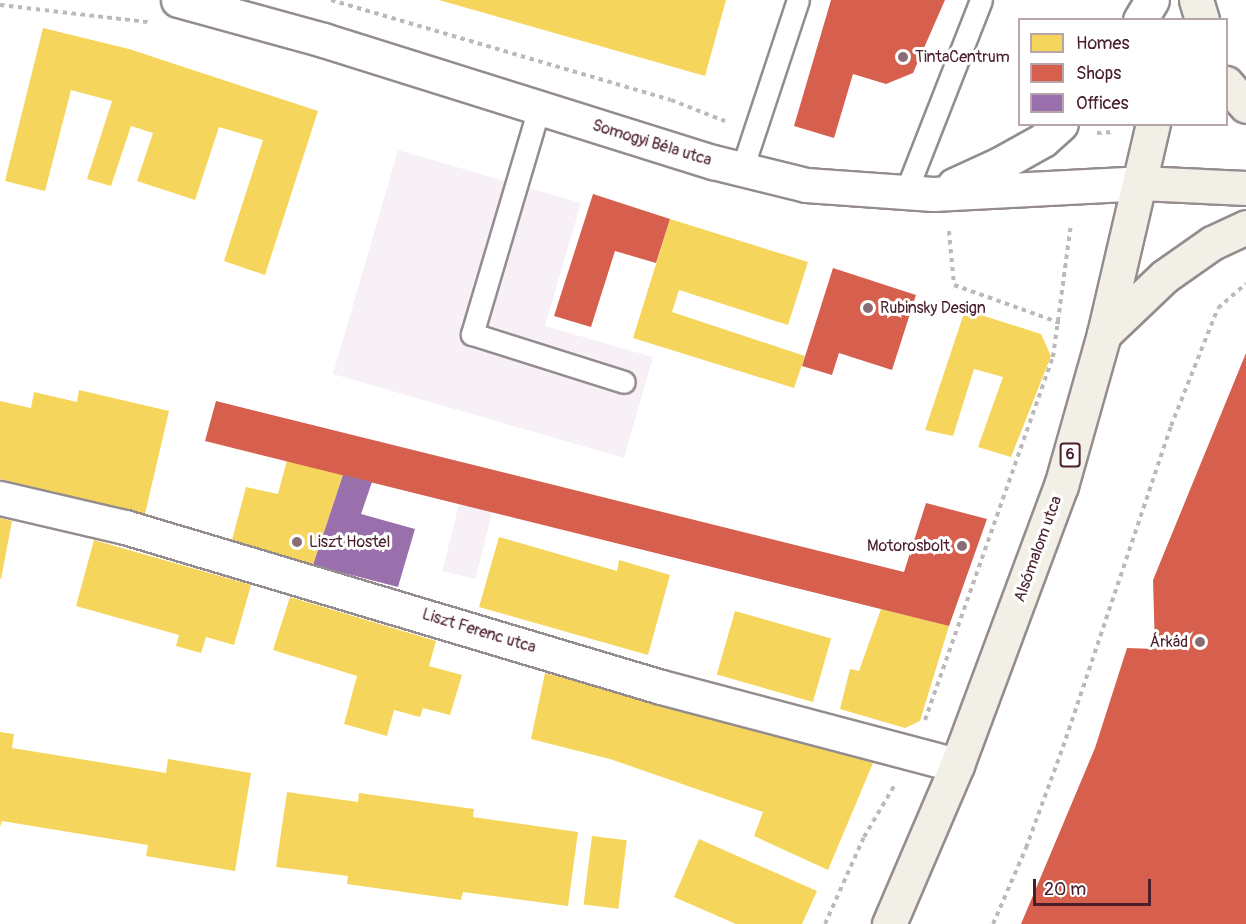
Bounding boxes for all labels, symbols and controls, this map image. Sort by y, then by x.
legend [1018,18,1228,126]
text: Homes [1076,32,1129,55]
place label: TintaCentrum [915,47,1010,67]
marker: TintaCentrum [896,50,910,64]
text: Shops [1076,62,1121,85]
text: Offices [1076,92,1128,115]
street label: Somogyi Béla utca [590,116,714,170]
place label: Rubinsky Design [880,298,986,318]
marker: Rubinsky Design [861,301,875,315]
road number: 6 [1060,443,1080,467]
street label: Alsómalom utca [1010,493,1066,605]
place label: Liszt Hostel [309,532,390,552]
marker: Liszt Hostel [290,535,304,549]
place label: Motorosbolt [867,536,950,556]
marker: Motorosbolt [955,539,969,553]
street label: Liszt Ferenc utca [420,605,538,657]
place label: Árkád [1150,632,1188,652]
marker: Árkád [1193,635,1207,649]
scale bar [1036,867,1154,905]
text: 20 m [1044,878,1086,901]

